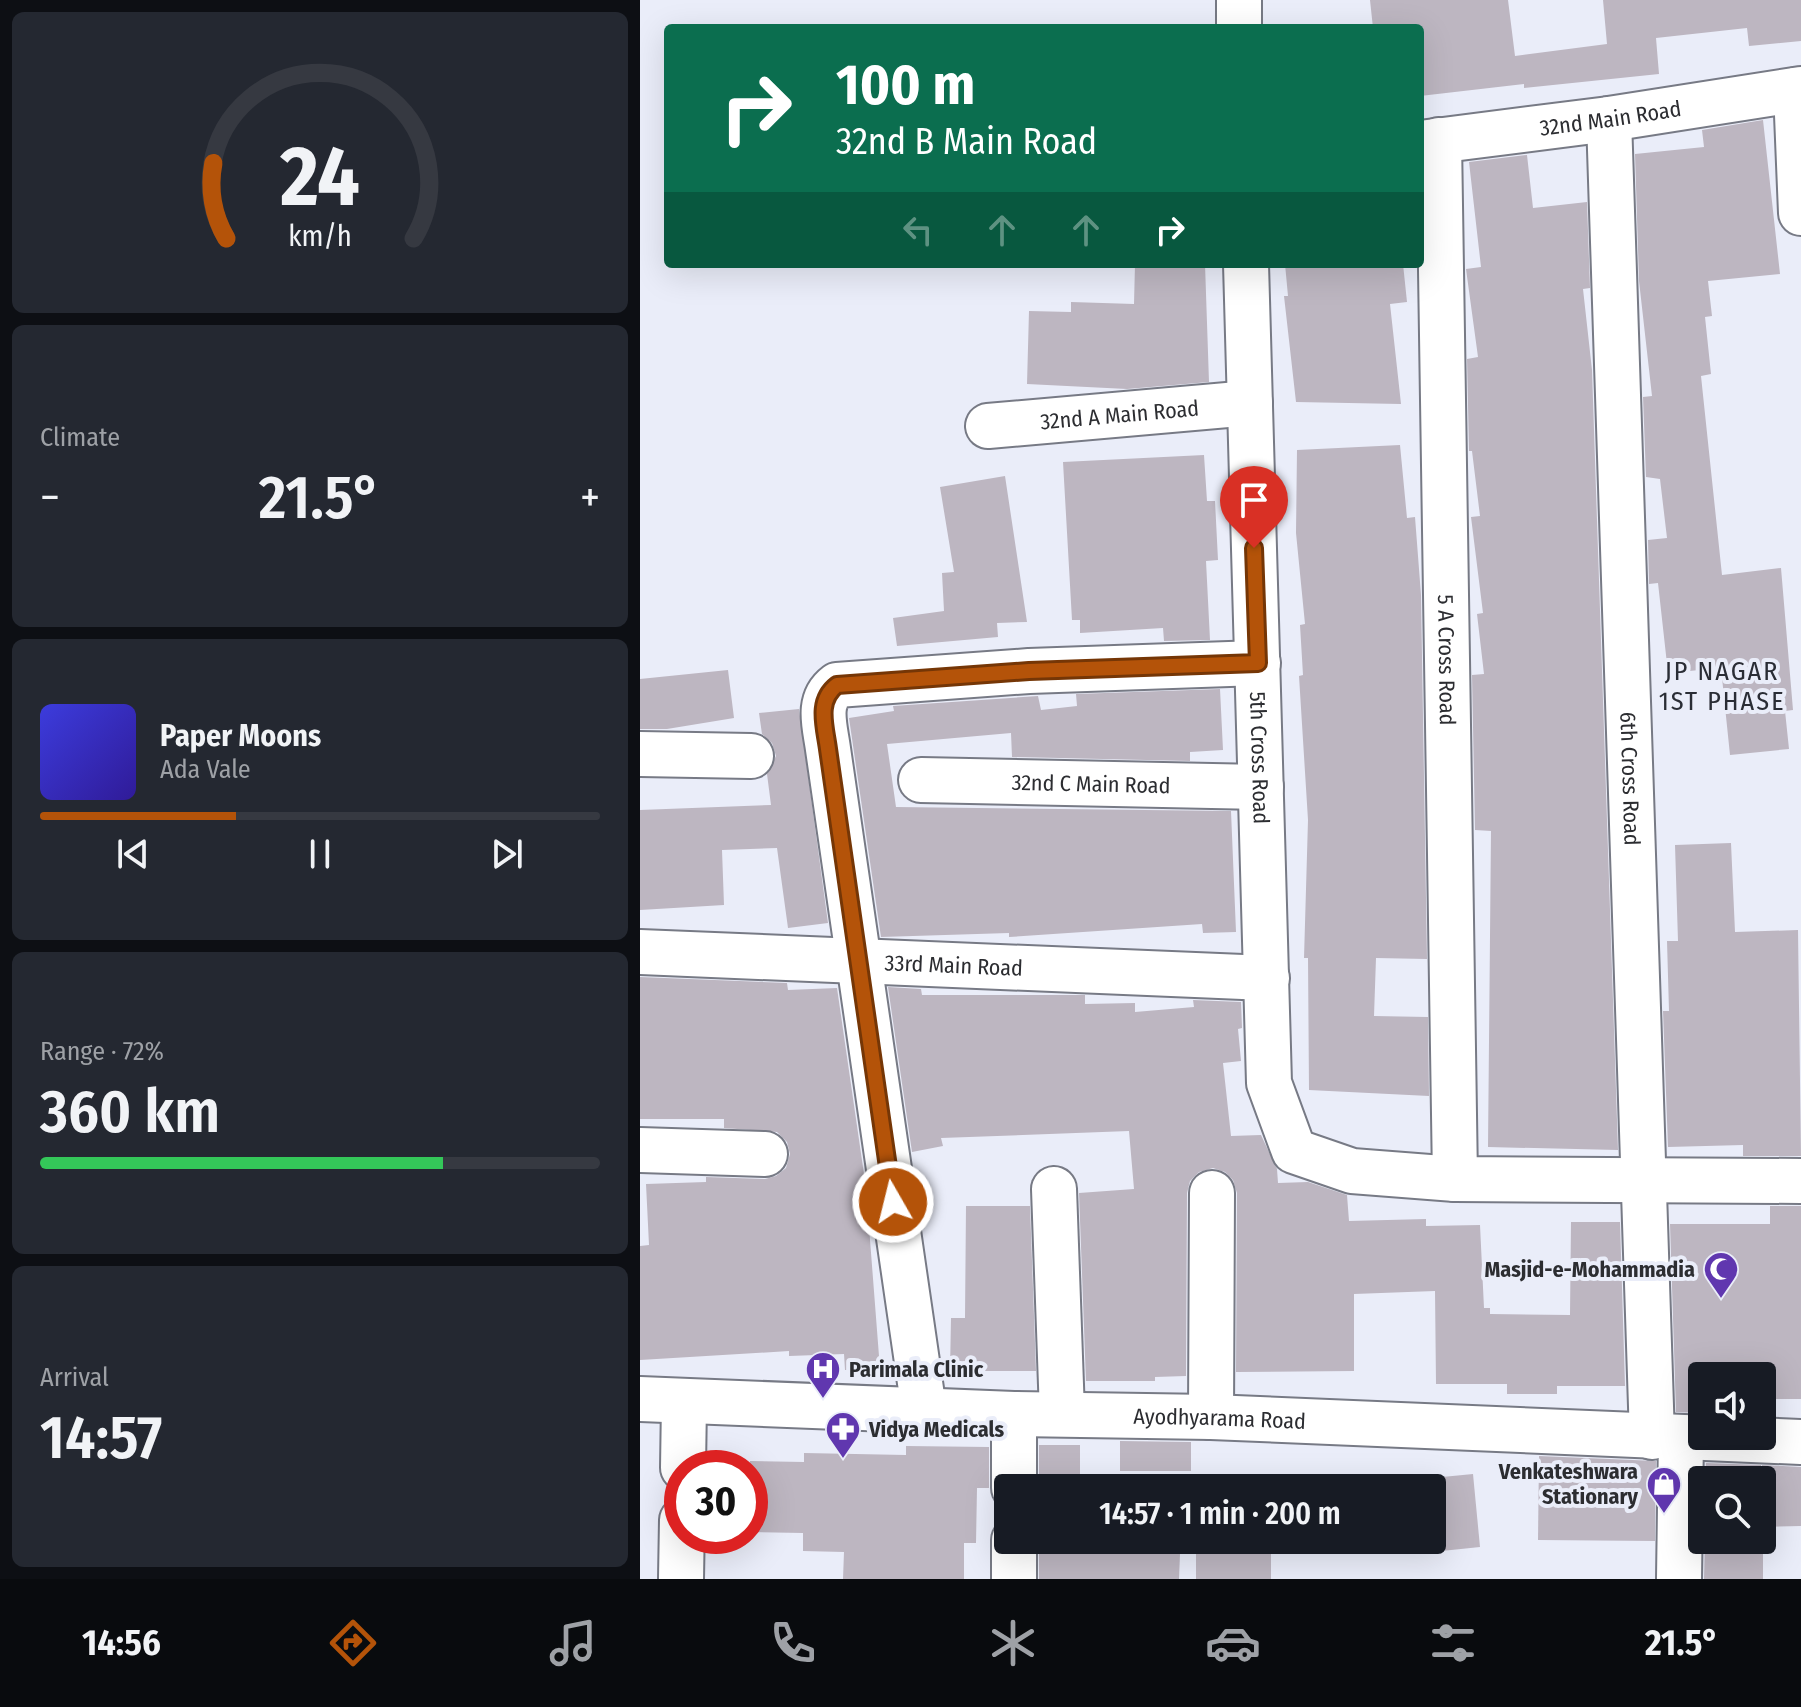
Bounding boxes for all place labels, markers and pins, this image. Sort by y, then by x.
pin [1220,466,1288,548]
mosque icon: Masjid-e-Mohammadia [1702,1250,1740,1300]
place label: Masjid-e-Mohammadia [1484,1256,1695,1283]
hospital icon: Parimala Clinic [804,1350,842,1400]
place label: Parimala Clinic [849,1356,984,1383]
pharmacy icon: Vidya Medicals [824,1410,862,1460]
place label: Vidya Medicals [868,1416,1005,1443]
place label: Venkateshwara Stationary [1498,1458,1639,1510]
shop icon: Venkateshwara Stationary [1645,1465,1683,1515]

